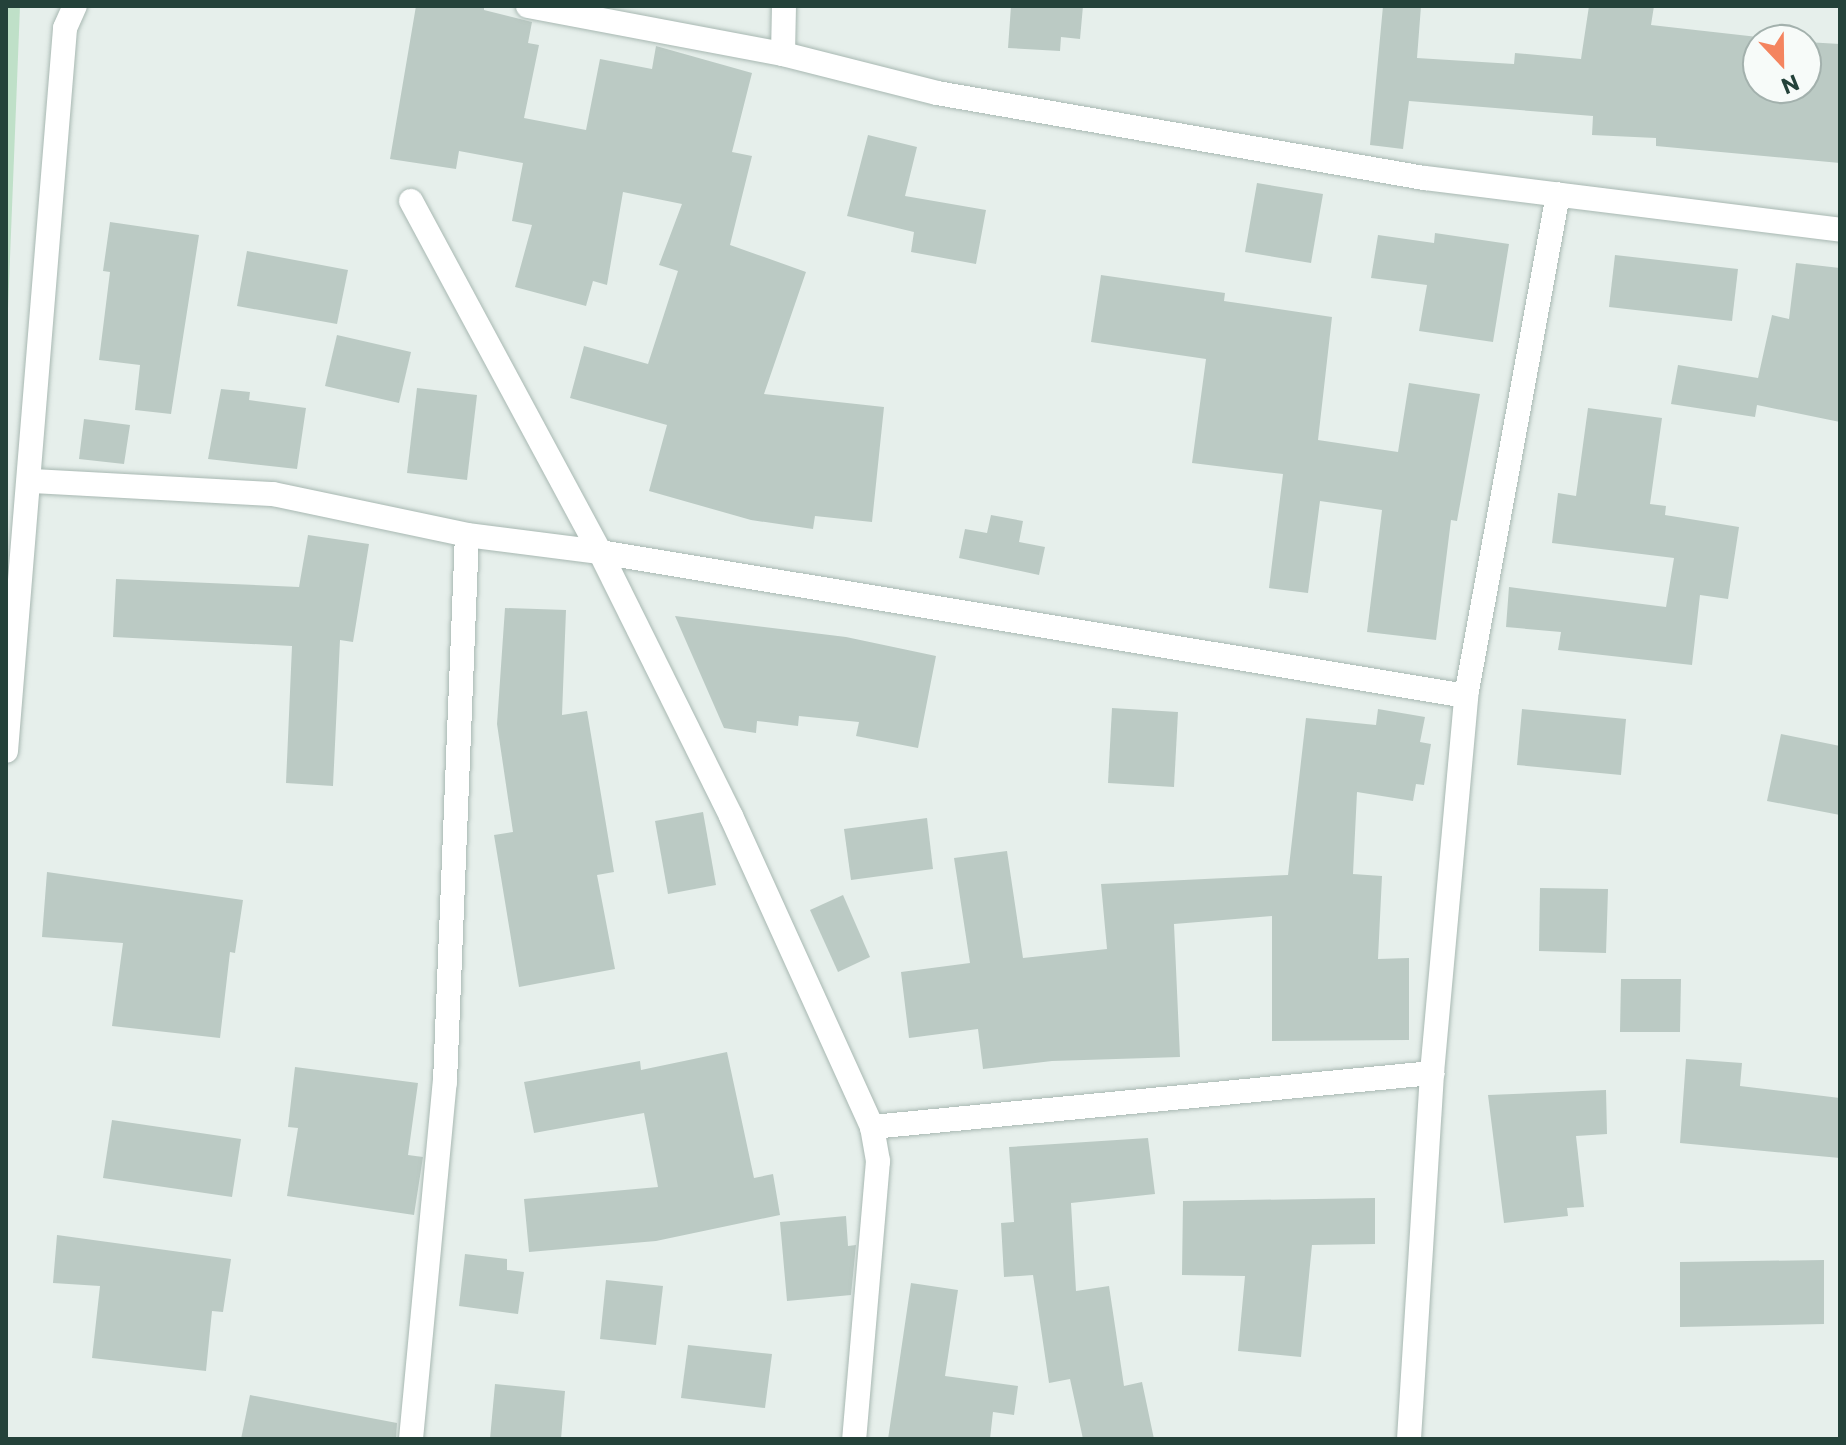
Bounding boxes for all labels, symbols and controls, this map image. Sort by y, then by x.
north arrow [1742,24,1822,104]
text: N [1778,69,1803,100]

